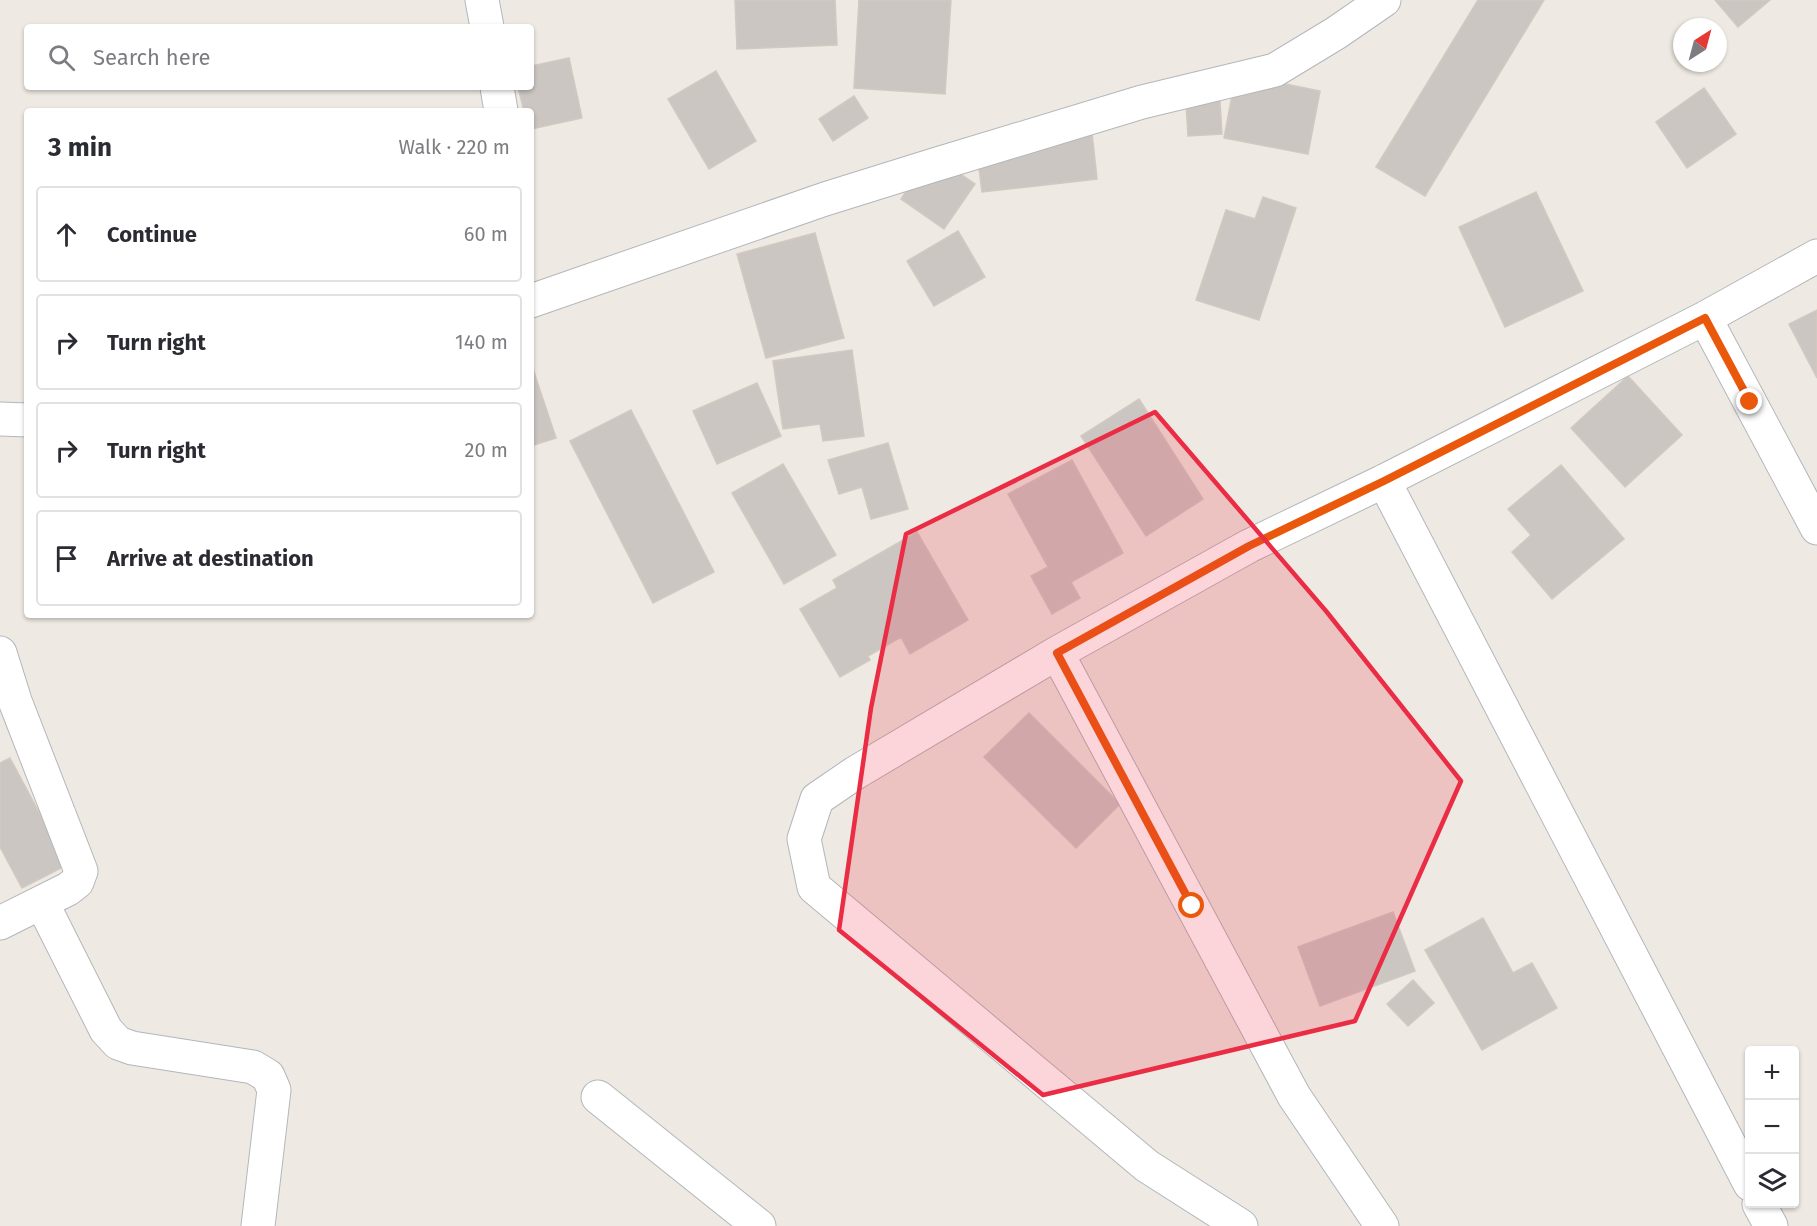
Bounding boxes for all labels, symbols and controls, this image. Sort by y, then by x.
north arrow [1673,18,1727,72]
search box [24,24,534,90]
icon: search [45,41,78,74]
text: Search here [93,44,211,71]
text: 3 min [48,132,112,163]
text: Walk · 220 m [399,135,510,159]
icon: ahead [50,218,83,251]
text: Continue [107,221,197,248]
text: 60 m [464,222,508,246]
icon: right [50,326,83,359]
text: Turn right [107,329,206,356]
text: 140 m [455,330,508,354]
route end [1736,388,1762,414]
icon: right [50,434,83,467]
text: Turn right [107,437,206,464]
text: 20 m [465,438,508,462]
icon: arrive [50,542,83,575]
text: Arrive at destination [107,545,314,572]
route start [1178,892,1204,918]
map controls [1745,1046,1799,1208]
button: + [1745,1046,1799,1100]
button: − [1745,1100,1799,1154]
button: layers [1745,1154,1799,1208]

